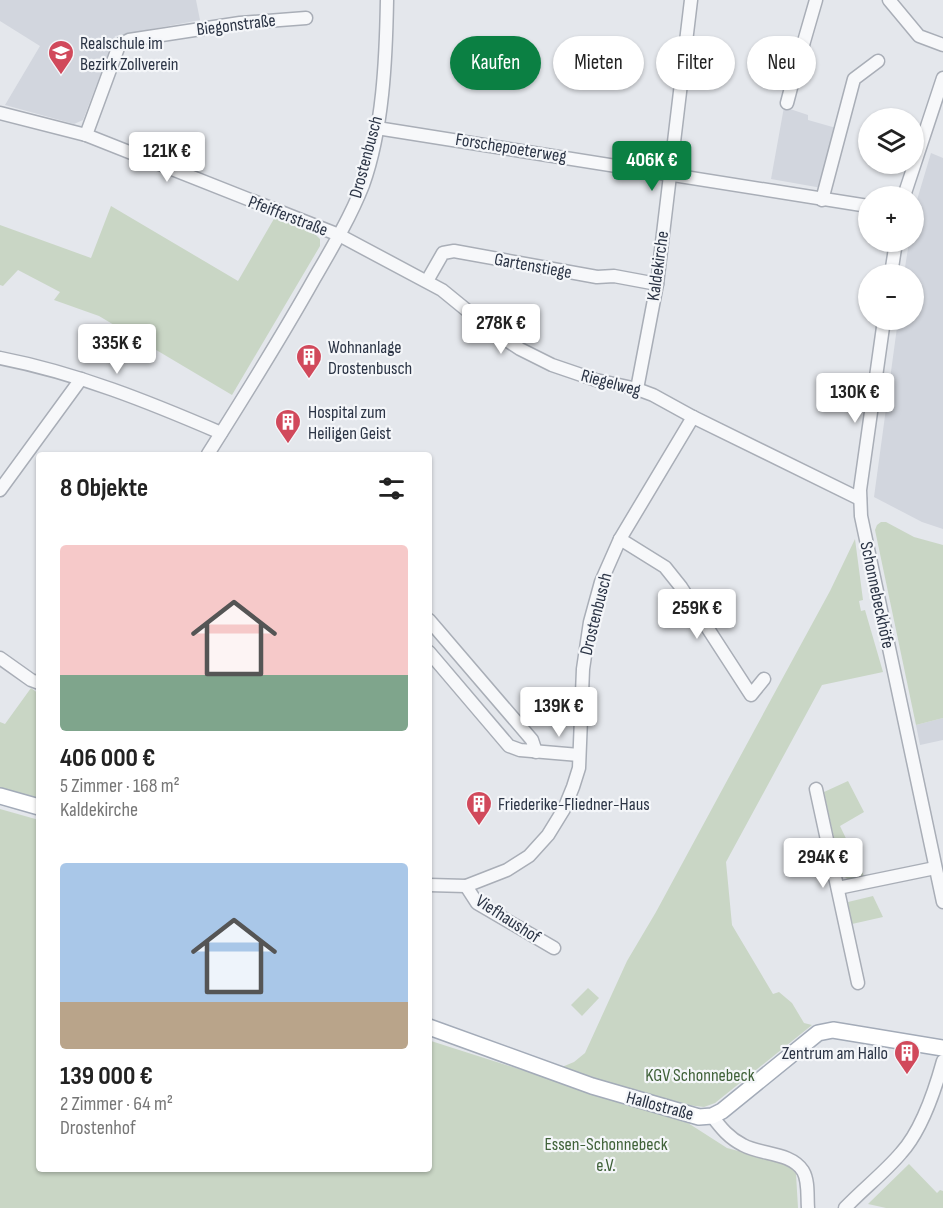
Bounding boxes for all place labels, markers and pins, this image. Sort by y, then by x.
place label: Realschule im Bezirk Zollverein [80,33,178,75]
school or university icon: Realschule im Bezirk Zollverein [46,38,76,76]
pin: 121K € [118,132,216,183]
pin: 406K € [603,141,701,192]
pin: 278K € [452,304,550,355]
pin: 335K € [68,324,166,375]
place label: Wohnanlage Drostenbusch [328,337,412,379]
building icon: Wohnanlage Drostenbusch [294,342,324,380]
pin: 130K € [806,373,904,424]
place label: Hospital zum Heiligen Geist [308,402,392,444]
building icon: Hospital zum Heiligen Geist [273,407,303,445]
pin: 259K € [648,589,746,640]
pin: 139K € [510,687,608,738]
building icon: Friederike-Fliedner-Haus [464,789,494,827]
place label: Friederike-Fliedner-Haus [498,794,650,815]
pin: 294K € [774,838,872,889]
building icon: Zentrum am Hallo [892,1038,922,1076]
place label: Zentrum am Hallo [782,1043,888,1064]

